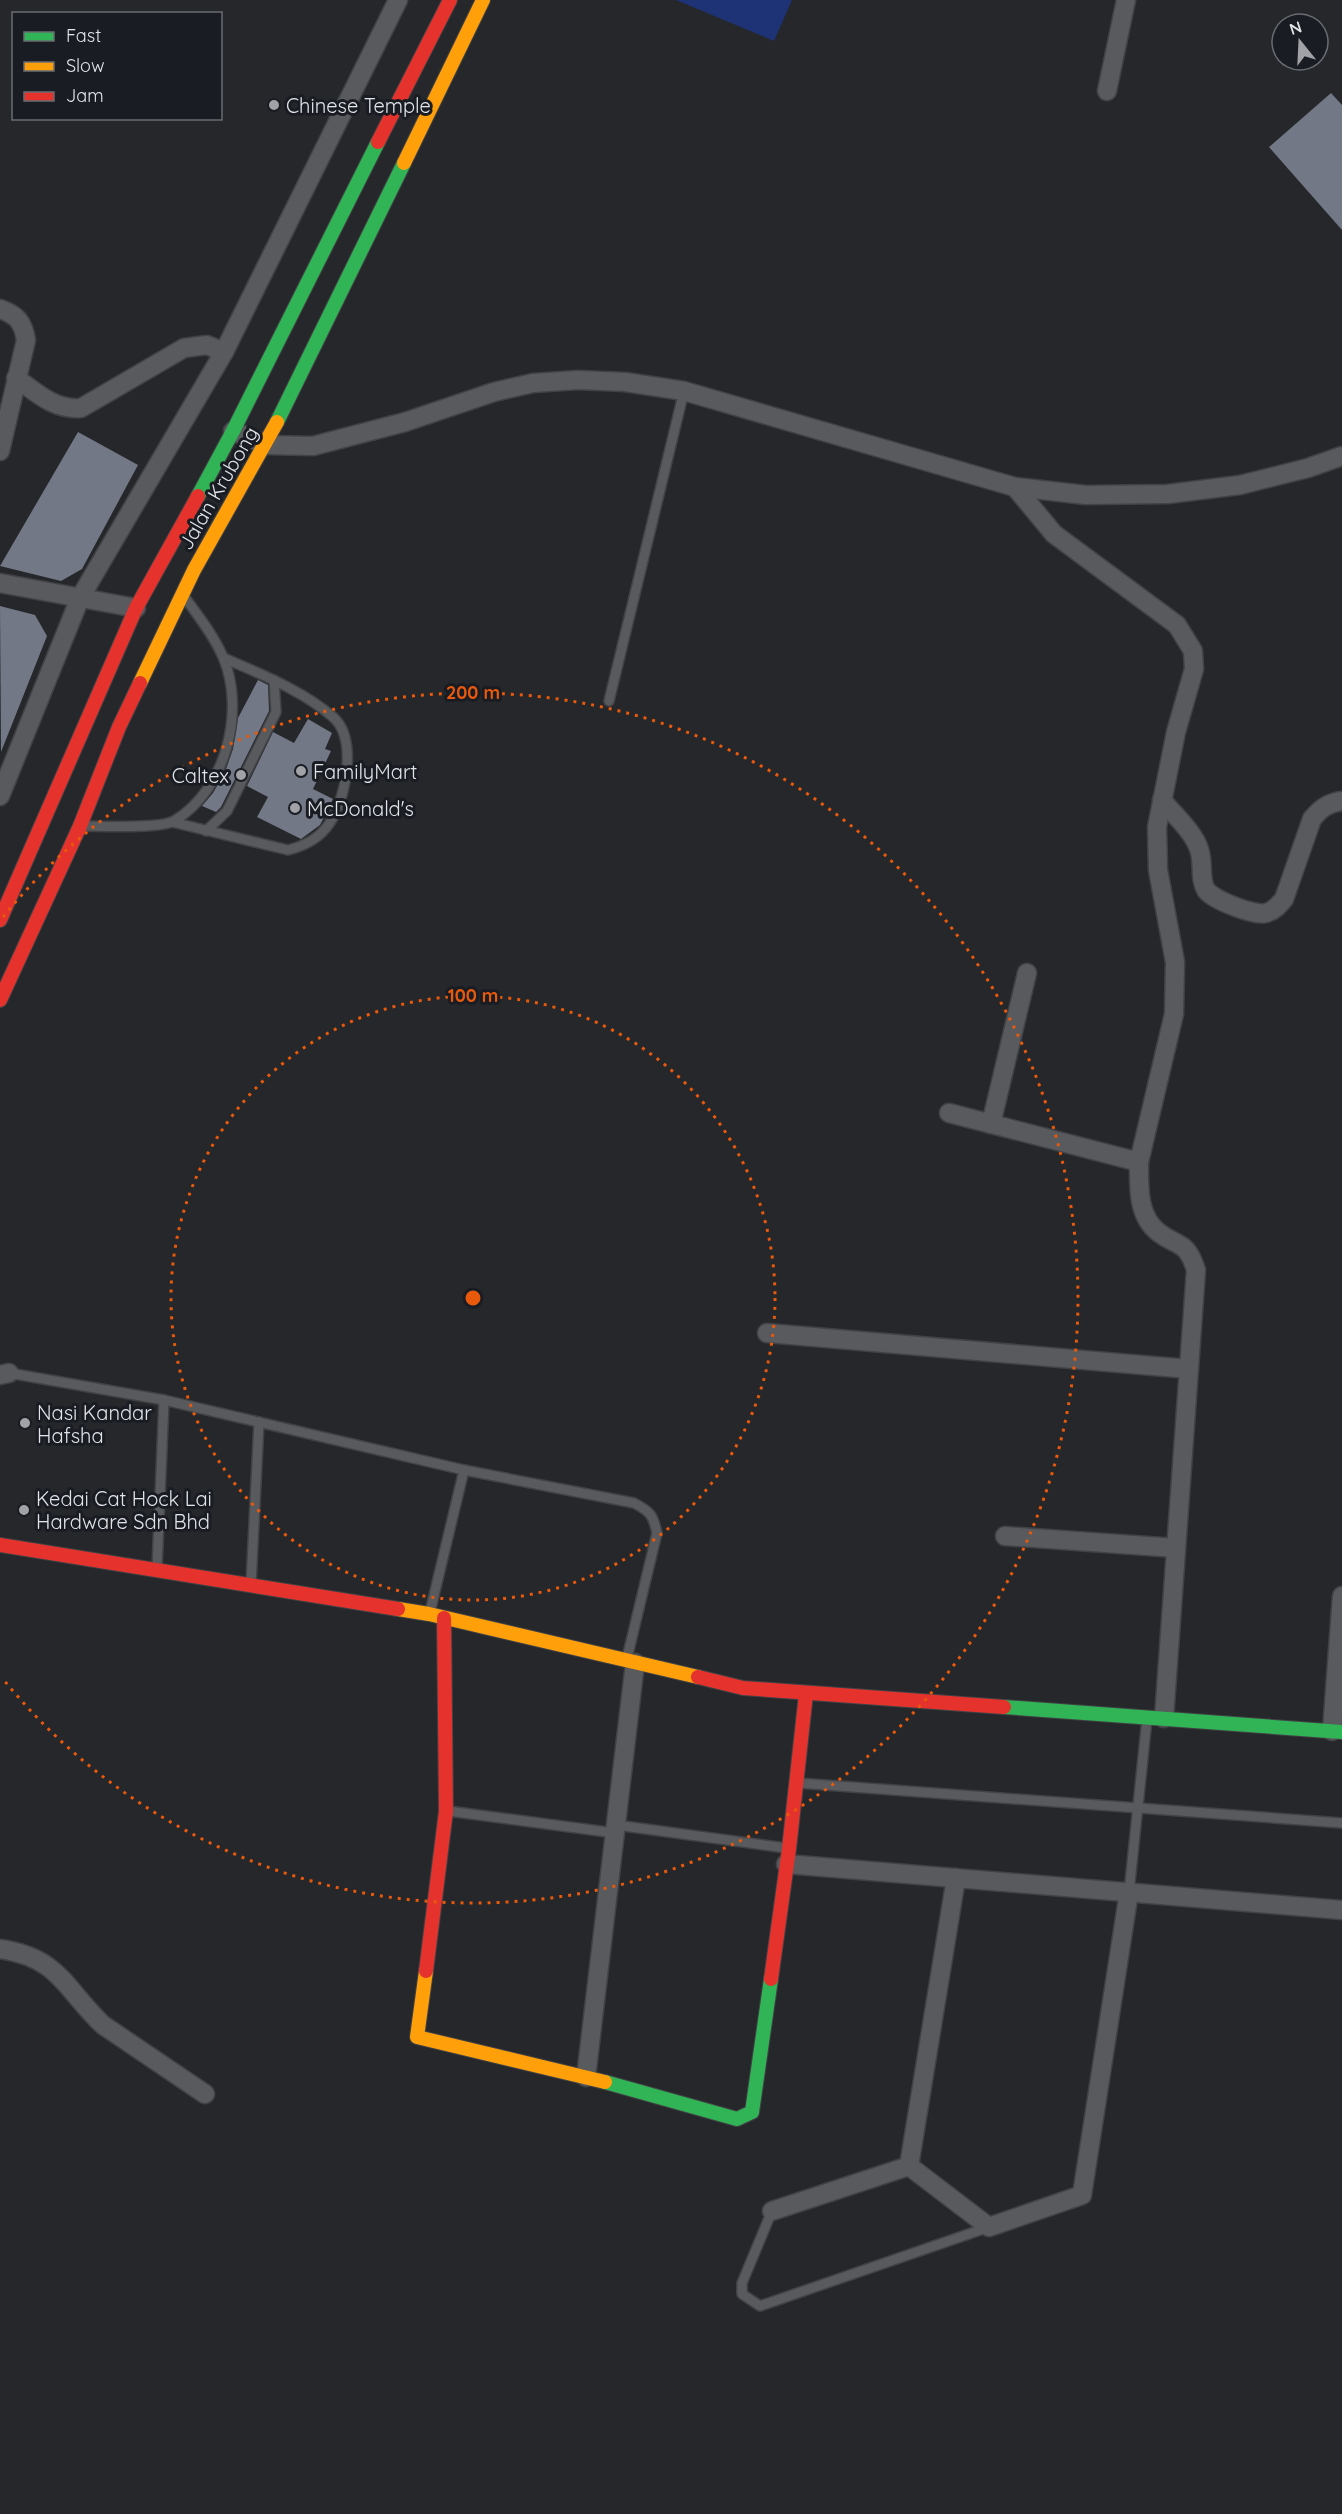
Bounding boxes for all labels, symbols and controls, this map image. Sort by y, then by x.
legend [12,12,222,120]
north arrow [1270,12,1330,72]
text: N [1287,16,1304,39]
text: Fast [66,24,101,47]
text: Slow [66,54,104,77]
text: Jam [66,84,104,107]
place label: Chinese Temple [286,93,431,118]
marker: Chinese Temple [267,98,281,112]
street label: Jalan Krubong [173,422,263,554]
text: 200 m [446,681,500,704]
place label: FamilyMart [313,759,418,784]
place label: Caltex [172,763,229,788]
marker: FamilyMart [294,764,308,778]
marker: Caltex [234,768,248,782]
place label: McDonald's [307,796,414,821]
marker: McDonald's [288,801,302,815]
text: 100 m [448,984,498,1007]
centre of rings [463,1288,483,1308]
place label: Nasi Kandar Hafsha [37,1400,152,1448]
marker: Nasi Kandar Hafsha [18,1416,32,1430]
place label: Kedai Cat Hock Lai Hardware Sdn Bhd [36,1486,212,1534]
marker: Kedai Cat Hock Lai Hardware Sdn Bhd [17,1503,31,1517]

